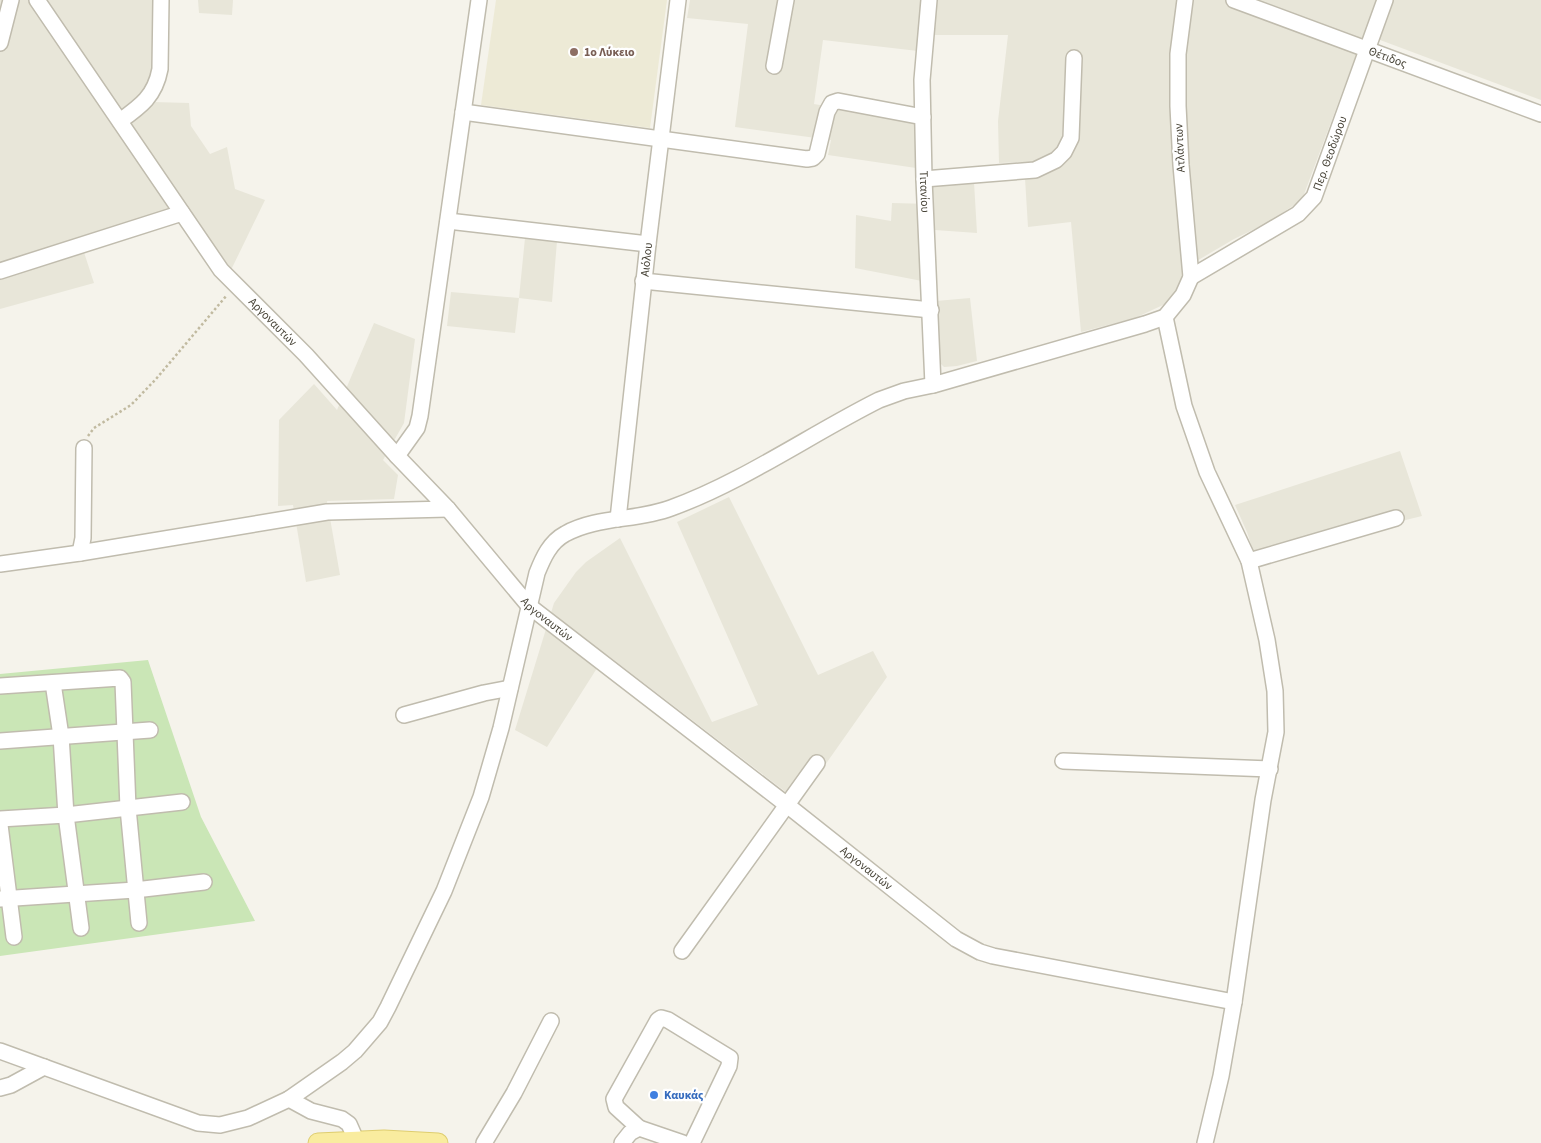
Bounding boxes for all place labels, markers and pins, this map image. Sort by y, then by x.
place label: 1ο Λύκειο [584,44,635,61]
marker: 1ο Λύκειο [568,46,580,58]
place label: Καυκάς [664,1087,704,1104]
marker: Καυκάς [648,1089,660,1101]

